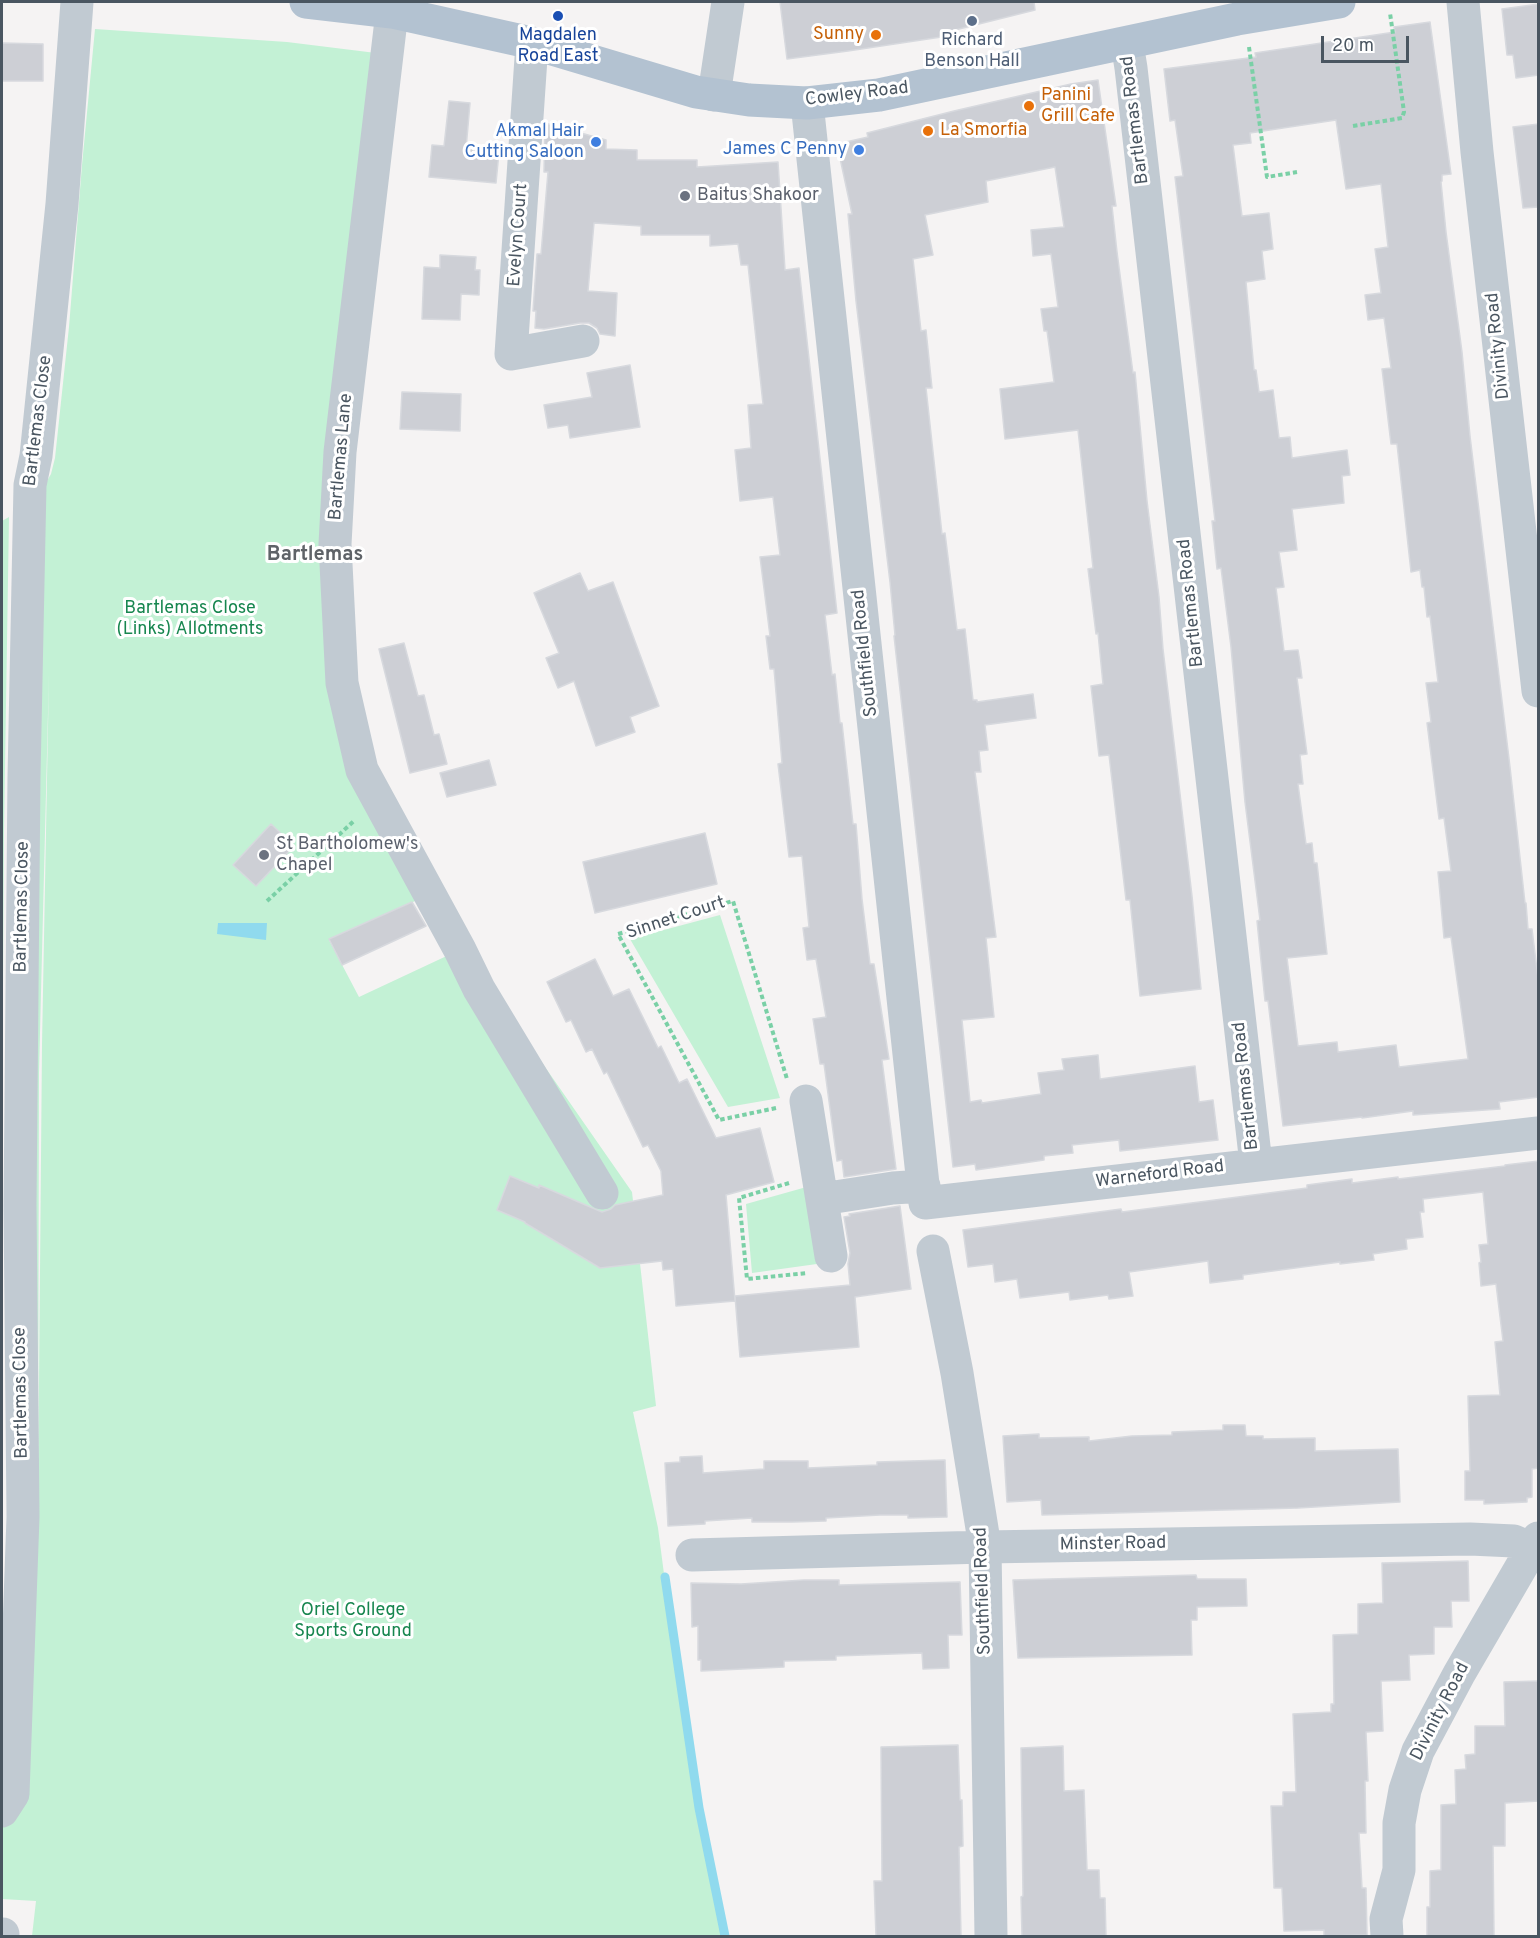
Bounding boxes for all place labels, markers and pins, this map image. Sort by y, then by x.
marker: Magdalen Road East [551,9,565,23]
marker: Richard Benson Hall [965,14,979,28]
place label: Sunny [813,24,864,46]
place label: Magdalen Road East [517,25,599,68]
marker: Sunny [869,28,883,42]
place label: Richard Benson Hall [924,30,1020,72]
place label: Panini Grill Cafe [1041,85,1115,128]
marker: Panini Grill Cafe [1022,99,1036,113]
place label: La Smorfia [940,120,1027,142]
place label: Akmal Hair Cutting Saloon [465,121,584,164]
marker: La Smorfia [921,124,935,138]
marker: Akmal Hair Cutting Saloon [589,135,603,149]
place label: James C Penny [723,139,847,161]
marker: James C Penny [852,143,866,157]
place label: Baitus Shakoor [697,185,819,207]
marker: Baitus Shakoor [678,189,692,203]
place label: St Bartholomew's Chapel [276,834,418,876]
marker: St Bartholomew's Chapel [257,848,271,862]

